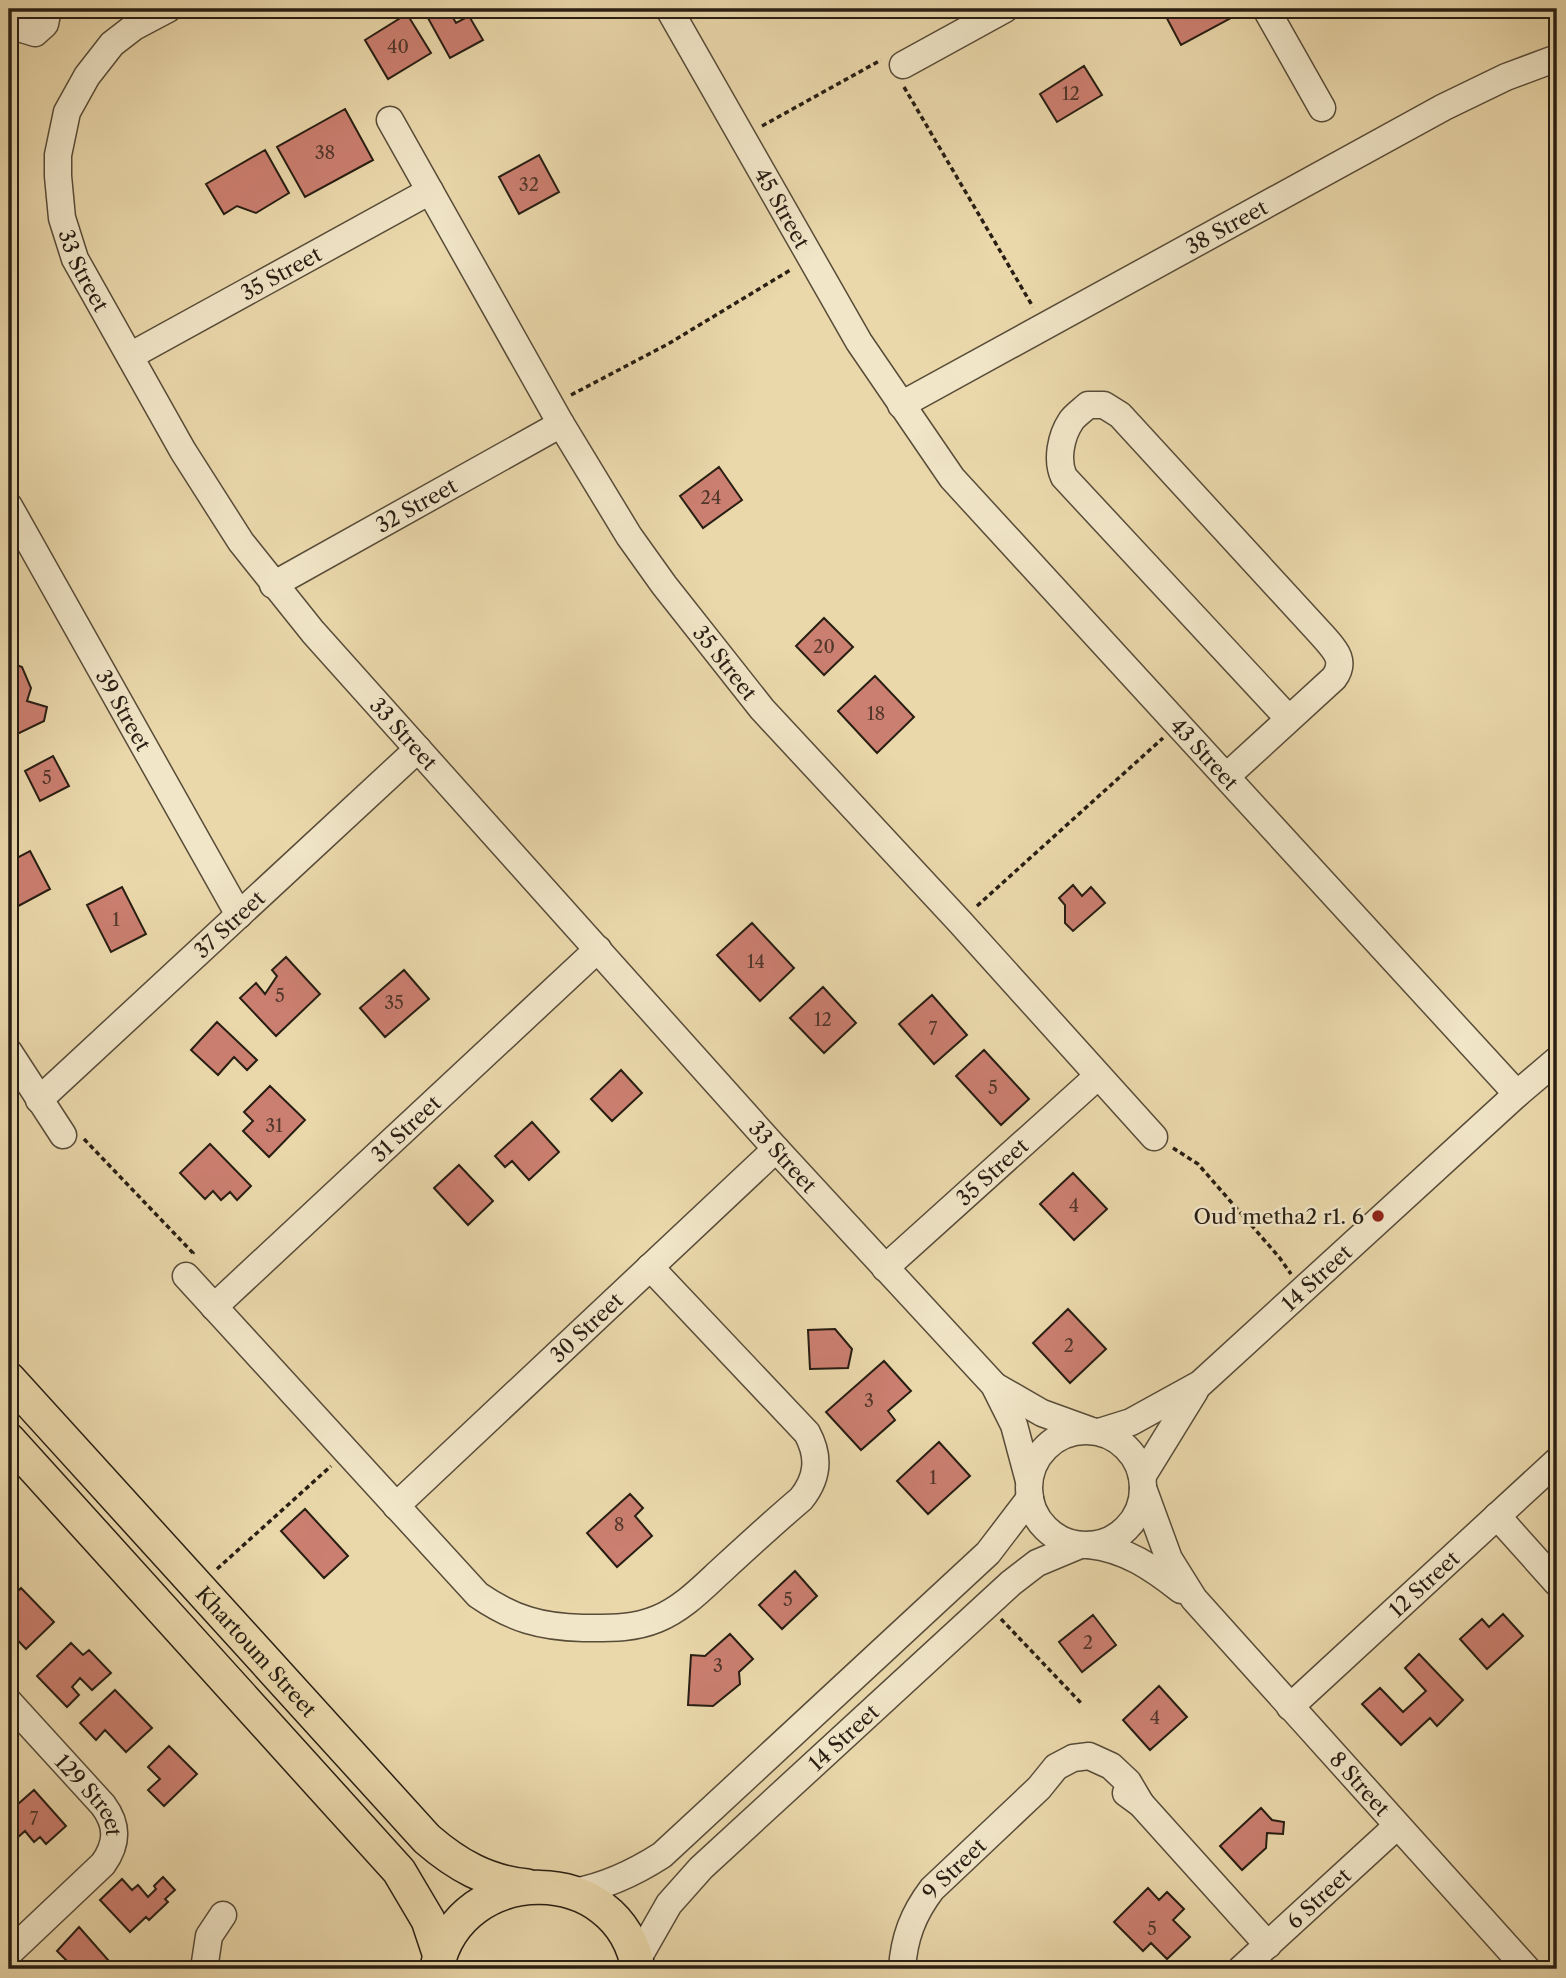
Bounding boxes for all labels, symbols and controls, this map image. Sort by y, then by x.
house number: 40 [387,36,409,58]
house number: 12 [1062,83,1080,105]
house number: 38 [315,142,335,164]
street label: 45 Street [750,163,816,253]
house number: 32 [519,174,539,196]
street label: 38 Street [1181,194,1272,259]
street label: 33 Street [54,226,115,316]
street label: 35 Street [236,241,326,305]
street label: 32 Street [371,472,462,538]
house number: 24 [701,487,721,509]
street label: 35 Street [688,620,763,705]
house number: 20 [813,636,835,658]
street label: 39 Street [91,665,157,755]
street label: 33 Street [365,692,443,775]
house number: 18 [867,703,885,725]
street label: 43 Street [1165,712,1244,795]
house number: 5 [42,767,52,789]
street label: 37 Street [189,885,270,963]
house number: 1 [112,909,120,931]
house number: 14 [747,951,765,973]
house number: 5 [275,985,285,1007]
house number: 35 [384,992,404,1014]
house number: 12 [814,1009,832,1031]
house number: 7 [929,1018,938,1040]
house number: 5 [988,1077,998,1099]
street label: 31 Street [366,1090,446,1167]
house number: 31 [265,1115,283,1137]
street label: 33 Street [744,1115,823,1198]
street label: 35 Street [951,1132,1033,1210]
house number: 4 [1069,1195,1079,1217]
place label: Oud metha2 r1. 6 [1194,1204,1364,1229]
marker: Oud metha2 r1. 6 [1370,1208,1386,1224]
street label: 14 Street [1276,1239,1357,1316]
street label: 30 Street [545,1287,628,1367]
house number: 2 [1064,1335,1074,1357]
house number: 3 [864,1390,874,1412]
house number: 1 [929,1467,937,1489]
house number: 8 [614,1514,624,1536]
street label: 12 Street [1384,1545,1464,1622]
street label: Khartoum Street [191,1581,322,1722]
house number: 5 [783,1589,793,1611]
house number: 2 [1083,1632,1093,1654]
house number: 3 [713,1655,723,1677]
street label: 14 Street [803,1698,884,1776]
house number: 4 [1150,1707,1160,1729]
street label: 8 Street [1325,1746,1396,1821]
street label: 129 Street [50,1749,127,1837]
house number: 7 [30,1808,39,1830]
street label: 9 Street [917,1832,991,1903]
street label: 6 Street [1281,1862,1356,1933]
house number: 5 [1147,1918,1157,1940]

